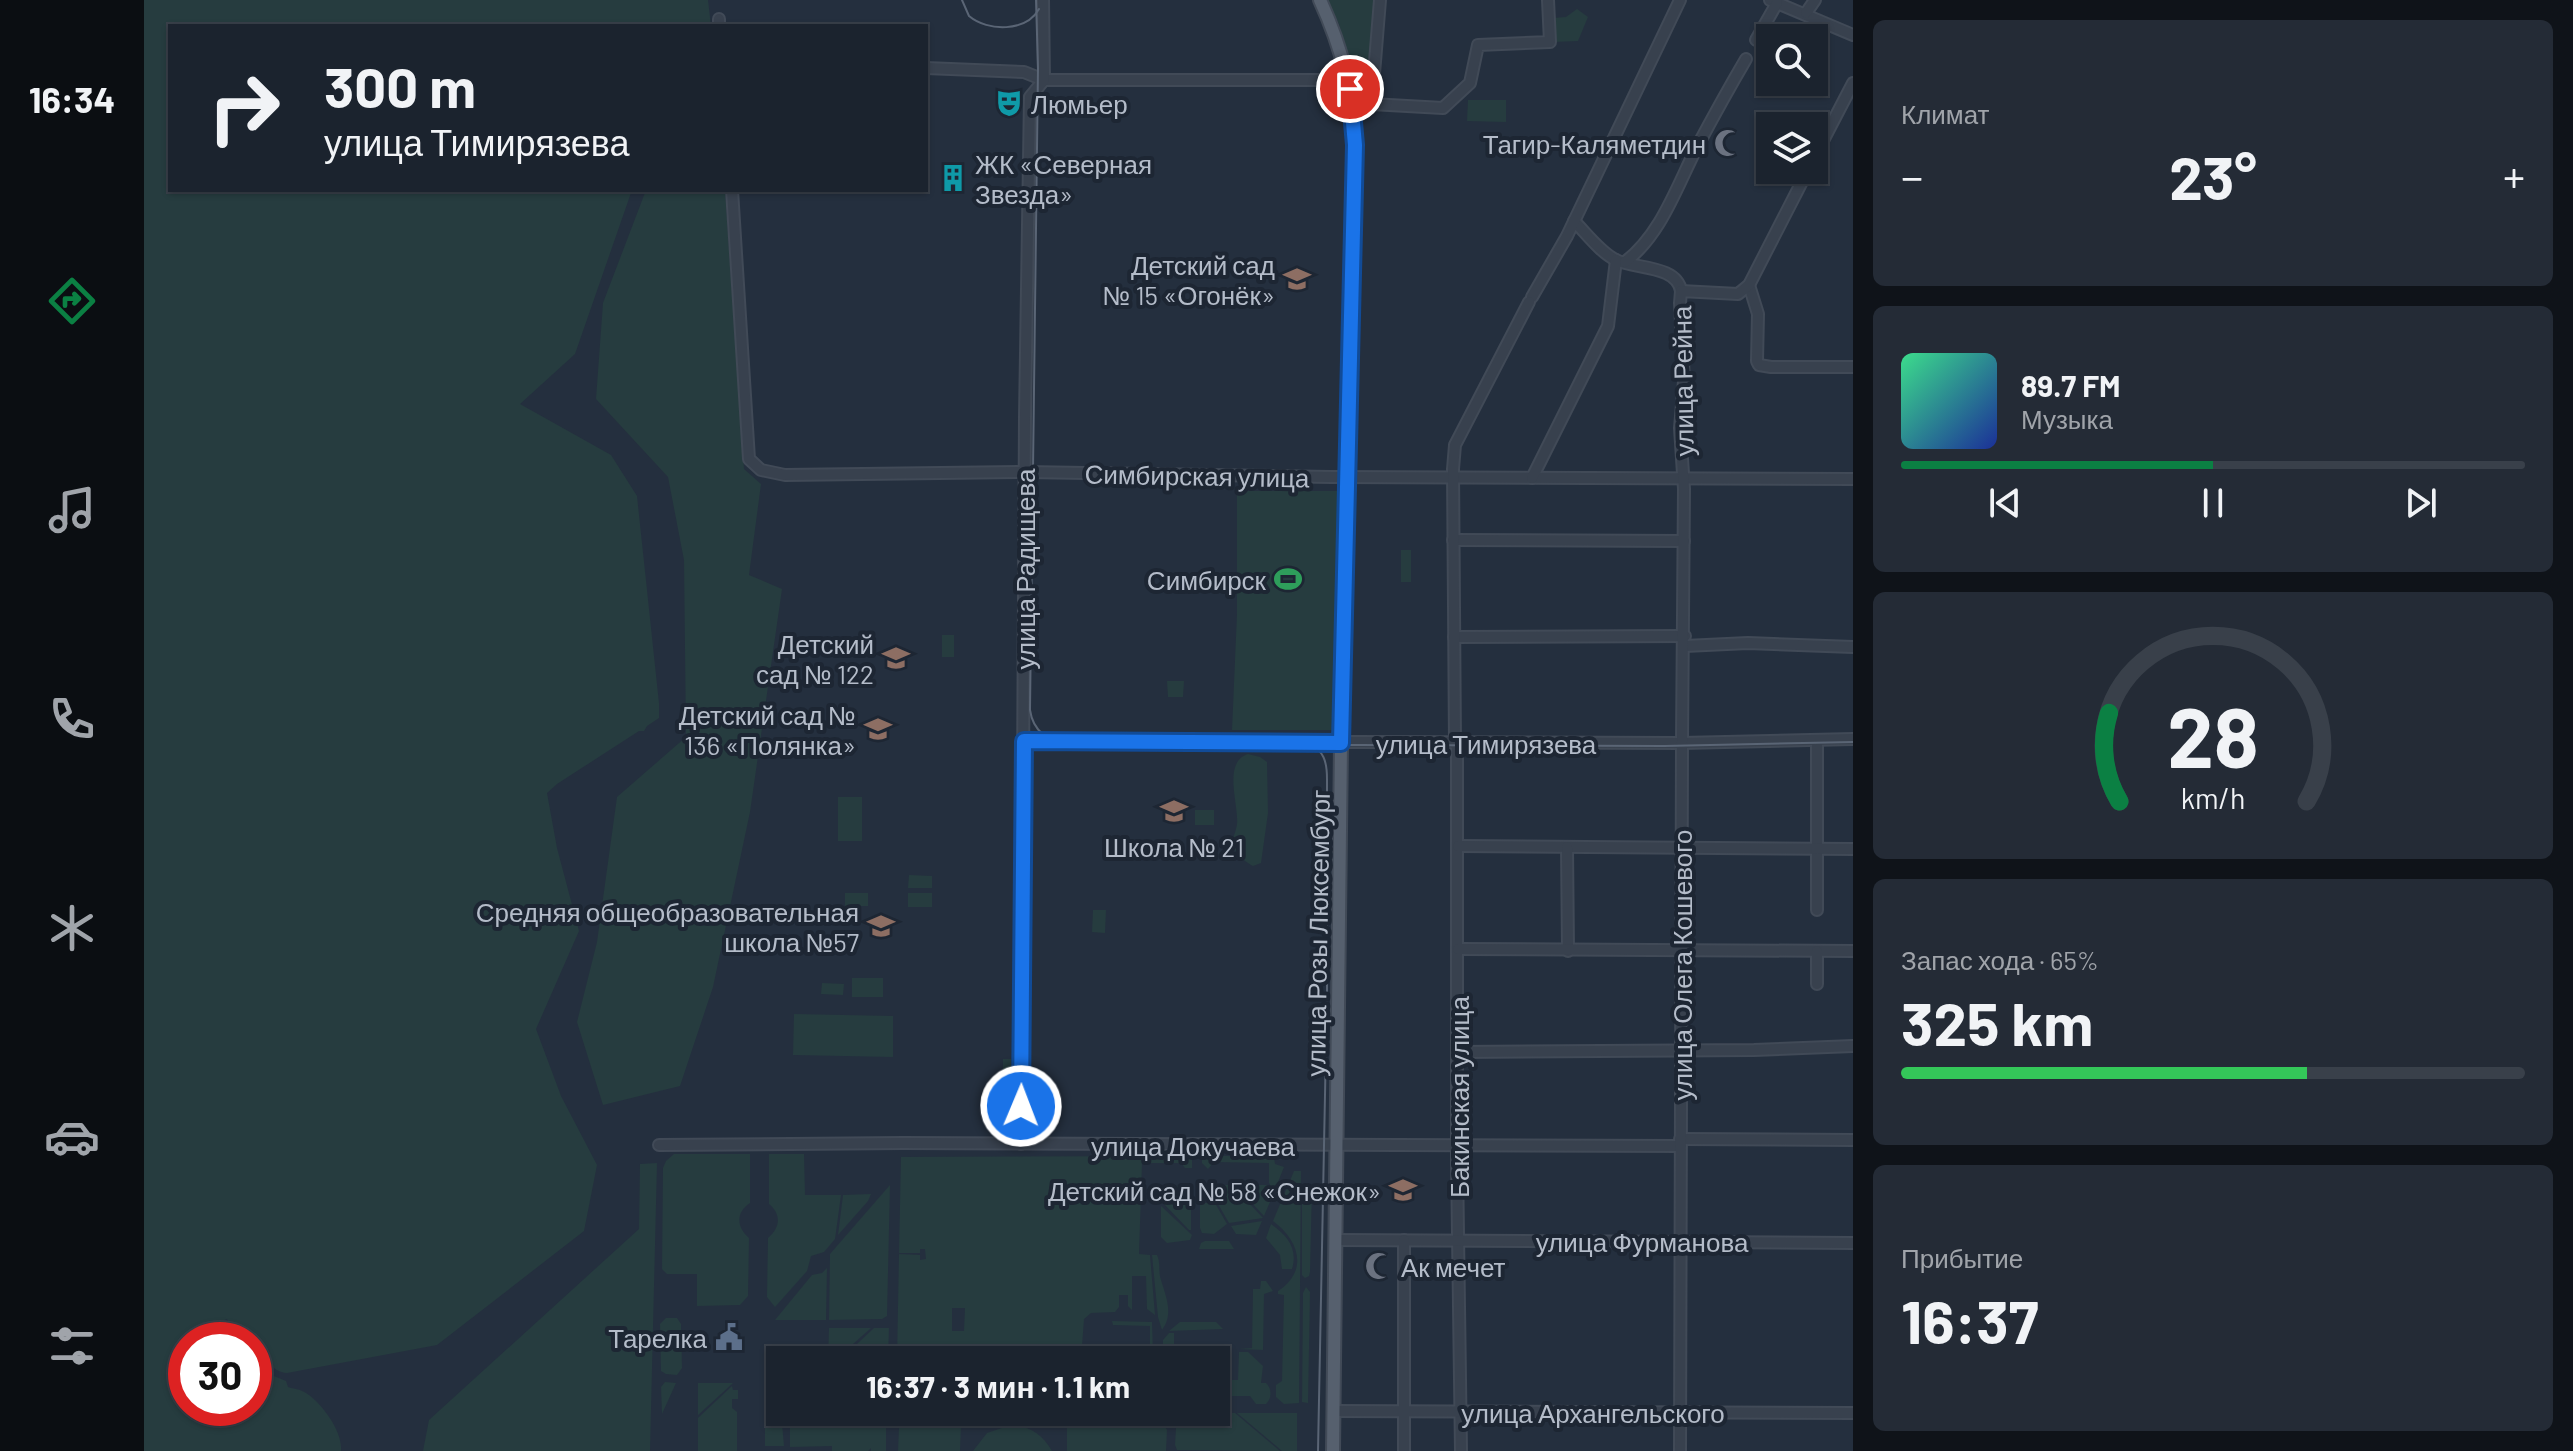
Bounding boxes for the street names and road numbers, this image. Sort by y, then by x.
street label: улица Рейна [1665,305,1699,457]
street label: Симбирская улица [1084,458,1310,492]
street label: улица Радищева [1009,468,1040,669]
street label: улица Тимирязева [1376,728,1597,759]
street label: улица Розы Люксембург [1299,789,1335,1077]
street label: улица Олега Кошевого [1666,829,1697,1101]
street label: Бакинская улица [1443,995,1474,1198]
street label: улица Докучаева [1091,1130,1296,1161]
street label: улица Фурманова [1536,1226,1749,1257]
street label: улица Архангельского [1461,1397,1725,1428]

